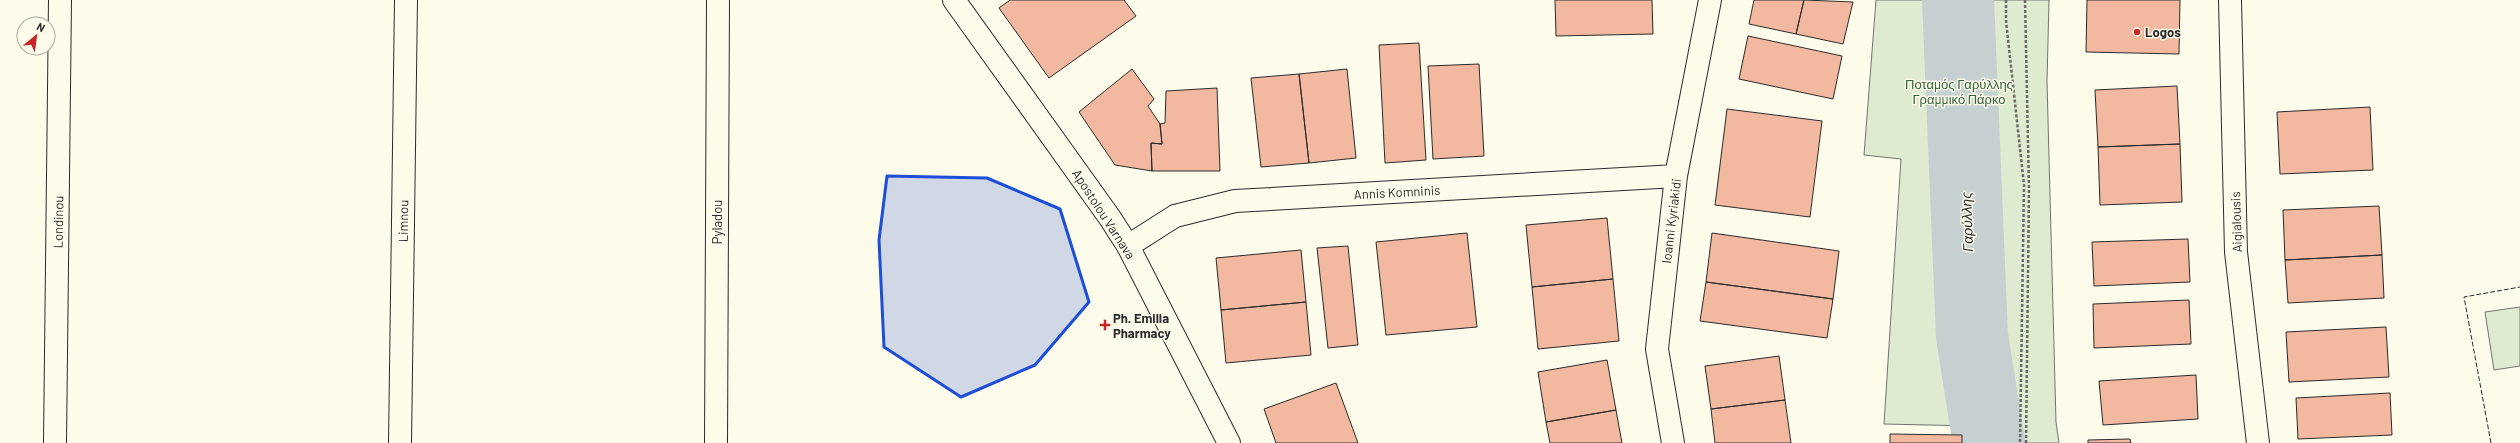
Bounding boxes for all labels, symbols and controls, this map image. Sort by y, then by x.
north arrow [16,16,56,56]
text: N [35,19,47,34]
place label: Logos [2145,24,2181,40]
marker: Logos [2132,27,2142,37]
park label: Ποταμός Γαρύλλης Γραμμικό Πάρκο [1905,76,2013,107]
street label: Apostolou Varnava [1069,166,1139,262]
street label: Ioanni Kyriakidi [1658,178,1684,264]
street label: Annis Komninis [1353,182,1441,202]
street label: Aigialousis [2227,191,2245,253]
water label: Γαρύλλης [1957,192,1976,252]
street label: Londinou [50,195,66,249]
street label: Limnou [395,200,411,242]
street label: Pyladou [709,200,725,244]
place label: Ph. Emilia Pharmacy [1113,310,1171,341]
marker: Ph. Emilia Pharmacy [1100,320,1110,330]

